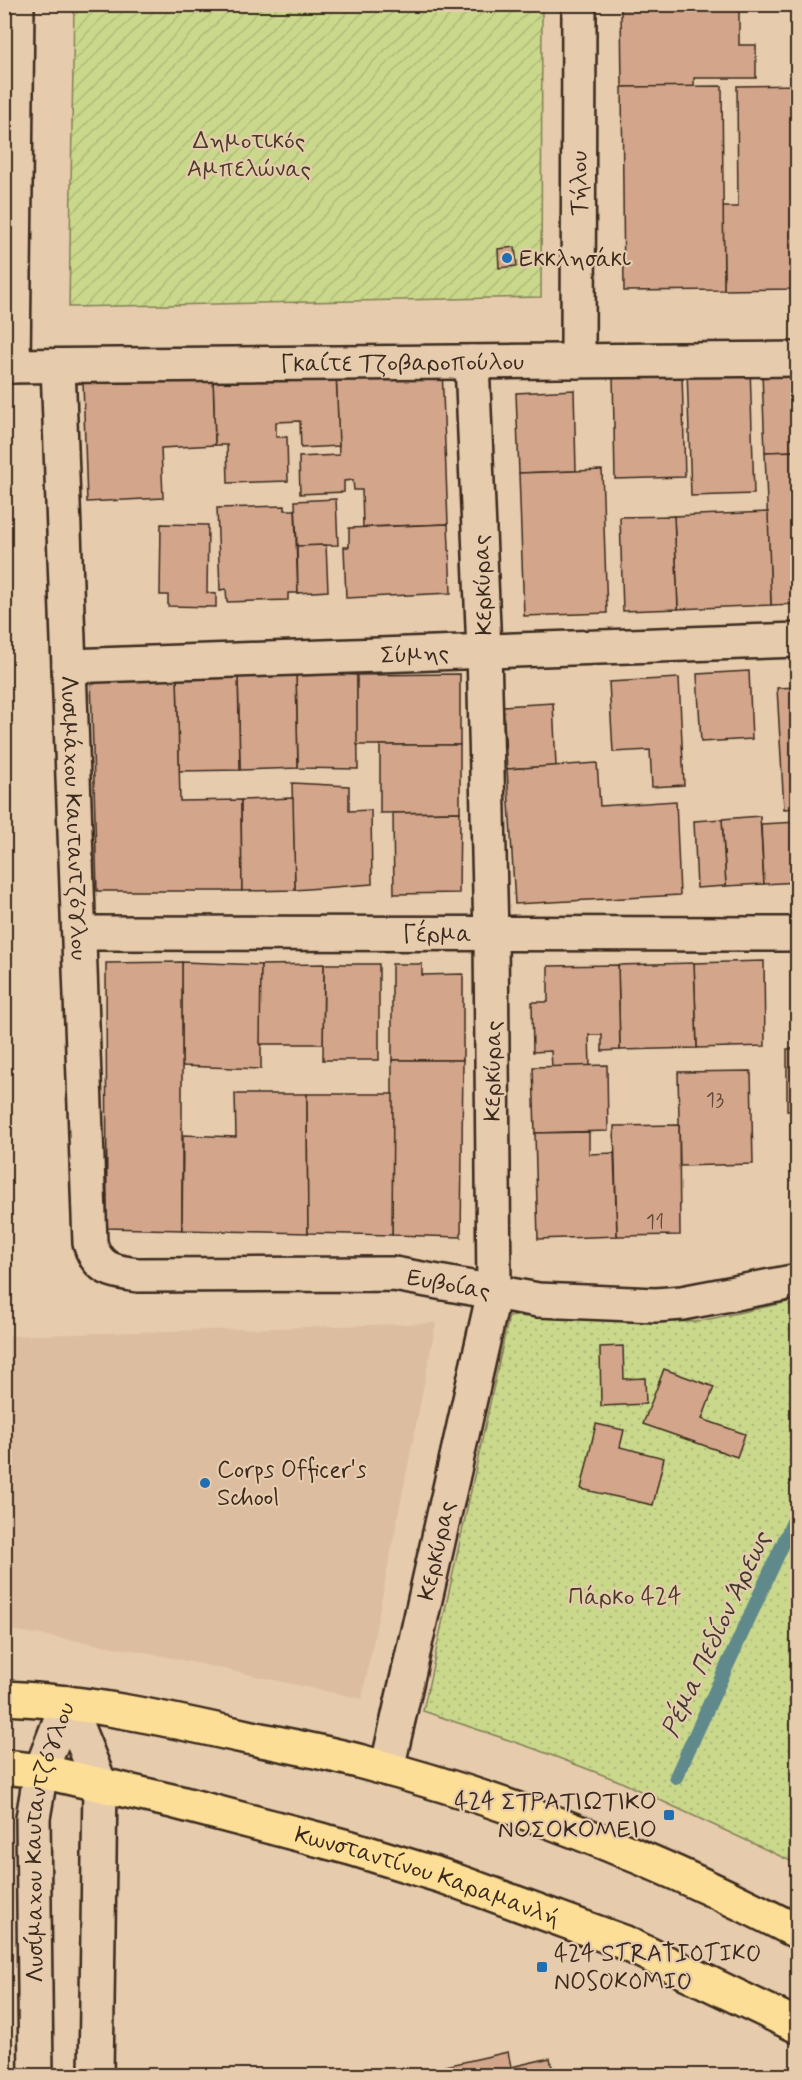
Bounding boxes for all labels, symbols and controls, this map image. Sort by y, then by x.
park label: Δημοτικός Αμπελώνας [187,126,311,185]
street label: Τήλου [564,150,596,216]
place label: Εκκλησάκι [519,244,631,275]
marker: Εκκλησάκι [500,251,514,265]
street label: Γκαίτε Τζοβαροπούλου [280,347,524,381]
street label: Κερκύρας [466,534,501,636]
street label: Σύμης [380,638,450,672]
street label: Λυσιμάχου Καυταντζόγλου [52,675,94,961]
street label: Γέρμα [402,918,472,951]
street label: Κερκύρας [478,1020,509,1122]
house number: 13 [706,1086,724,1114]
house number: 11 [646,1208,664,1236]
street label: Ευβοίας [404,1263,493,1308]
place label: Corps Officer's School [217,1455,367,1514]
marker: Corps Officer's School [198,1476,212,1490]
street label: Κερκύρας [411,1498,464,1604]
water label: Ρέμα Πεδίον Άρεως [653,1525,780,1743]
park label: Πάρκο 424 [568,1582,682,1613]
street label: Λυσίμαχου Καυταντζόγλου [18,1698,83,1983]
place label: 424 ΣΤΡΑΤΙΩΤΙΚΟ ΝΟΣΟΚΟΜΕΙΟ [454,1787,657,1846]
marker: 424 ΣΤΡΑΤΙΩΤΙΚΟ ΝΟΣΟΚΟΜΕΙΟ [662,1808,676,1822]
street label: Κωνσταντίνου Καραμανλή [291,1820,564,1935]
place label: 424 STRATIOTIKO NOSOKOMIO [554,1939,762,1998]
marker: 424 STRATIOTIKO NOSOKOMIO [535,1960,549,1974]

